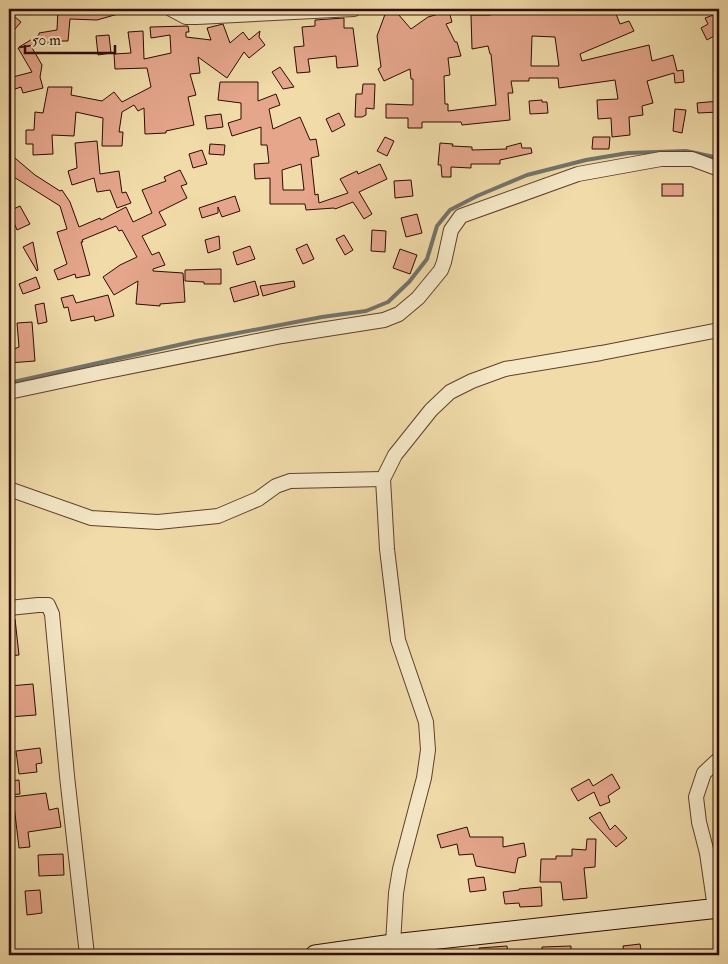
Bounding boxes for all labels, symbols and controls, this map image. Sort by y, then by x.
scale bar [25,22,115,54]
text: 50 m [32,31,61,50]

